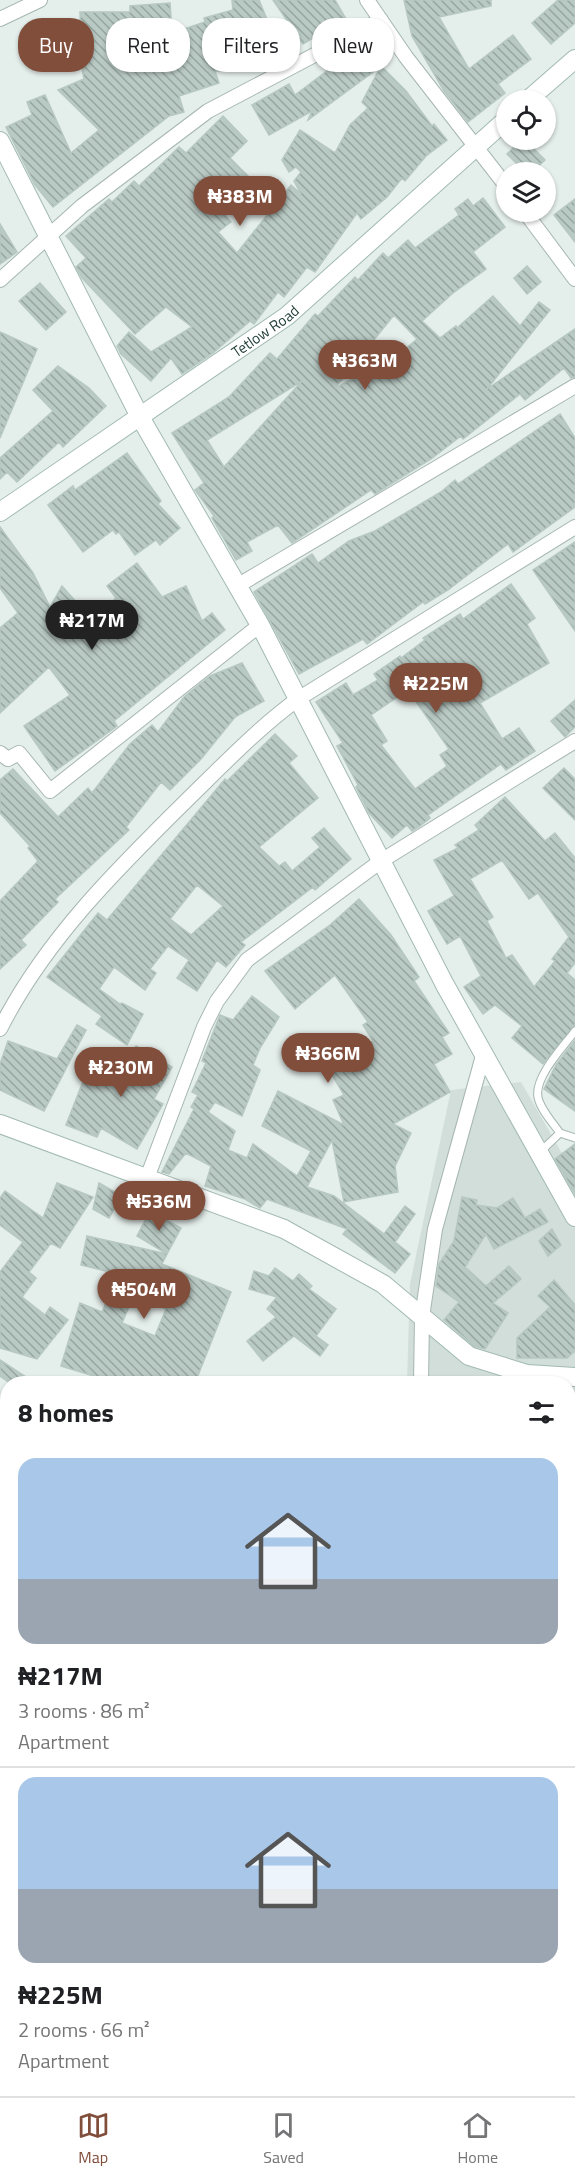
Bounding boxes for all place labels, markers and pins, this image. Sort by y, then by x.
pin: ₦383M [198,176,282,227]
pin: ₦363M [323,340,407,391]
pin: ₦217M [50,600,134,651]
pin: ₦225M [394,663,478,714]
pin: ₦366M [286,1033,370,1084]
pin: ₦230M [79,1047,163,1098]
pin: ₦536M [117,1181,201,1232]
pin: ₦504M [102,1269,186,1320]

